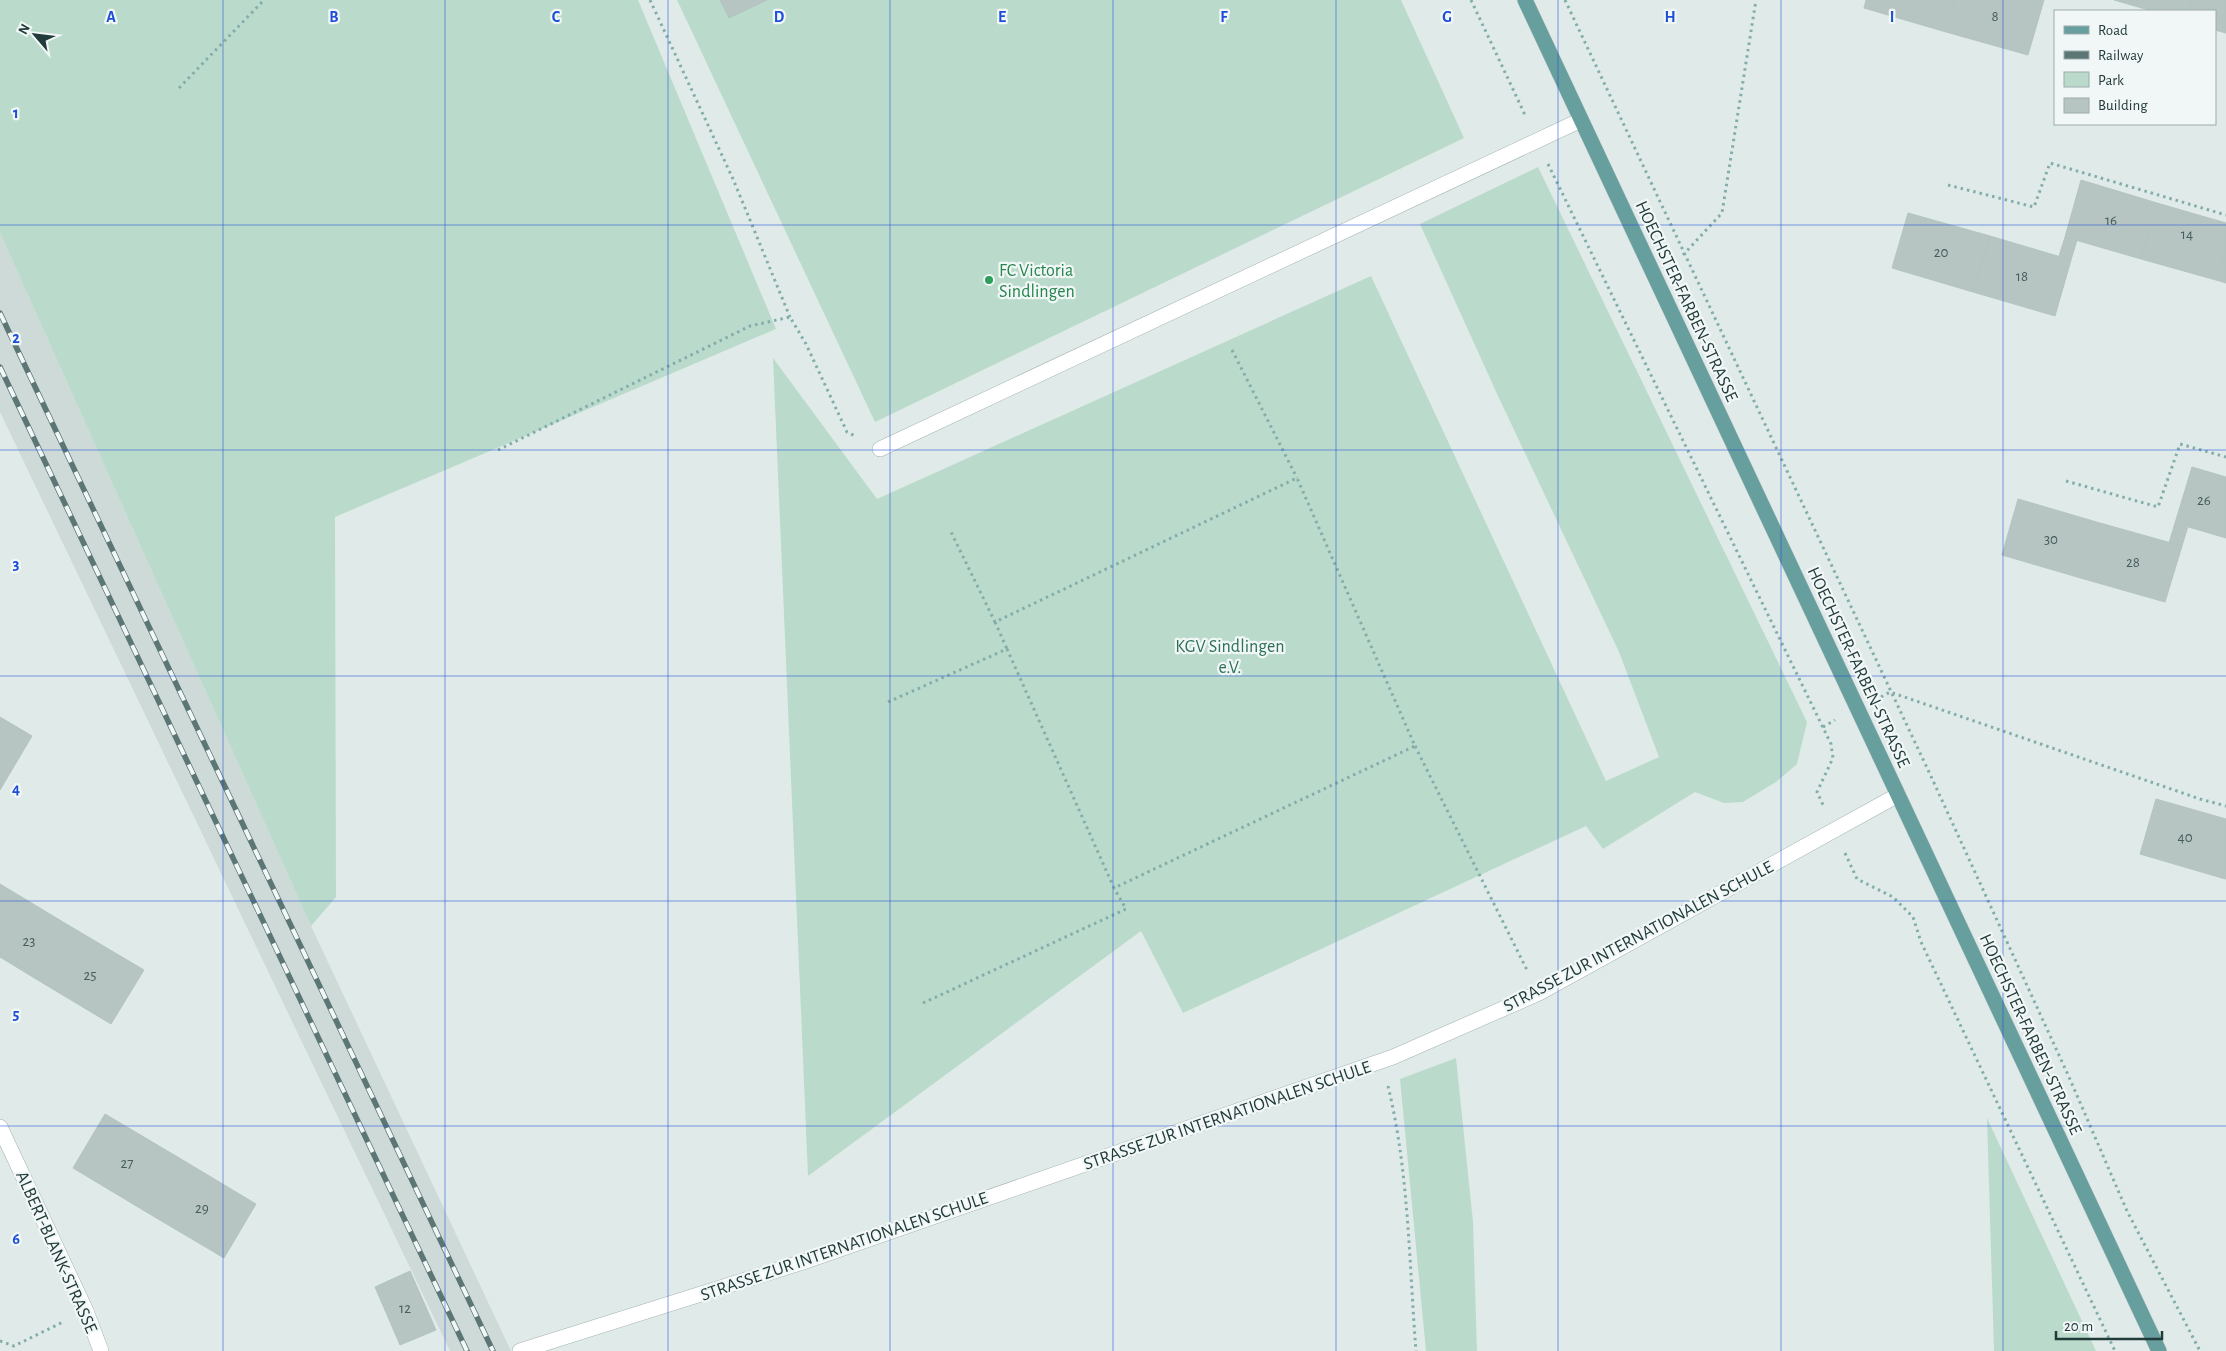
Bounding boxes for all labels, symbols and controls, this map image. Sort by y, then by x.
text: A [106,9,116,25]
text: B [329,9,339,25]
text: C [552,9,561,25]
text: D [774,9,785,25]
text: E [998,9,1006,25]
text: F [1220,9,1228,25]
text: G [1442,9,1452,25]
text: H [1664,9,1676,25]
text: I [1890,9,1894,25]
house number: 8 [1991,9,1999,24]
north arrow [10,10,60,60]
legend [2054,10,2216,125]
text: N [16,22,33,37]
text: Road [2098,23,2128,38]
text: Railway [2098,48,2144,63]
text: Park [2098,73,2124,88]
text: Building [2098,98,2148,113]
text: 1 [13,105,19,121]
street label: HOECHSTER-FARBEN-STRASSE [1632,198,1741,405]
house number: 16 [2105,213,2117,228]
house number: 14 [2181,227,2193,242]
house number: 20 [1934,245,1948,260]
place label: FC Victoria Sindlingen [999,262,1075,301]
house number: 18 [2016,269,2028,284]
marker: FC Victoria Sindlingen [983,274,995,286]
text: 2 [12,330,20,346]
house number: 26 [2197,493,2211,508]
house number: 30 [2044,532,2058,547]
house number: 28 [2126,555,2140,570]
text: 3 [13,556,20,572]
street label: HOECHSTER-FARBEN-STRASSE [1804,564,1913,771]
park label: KGV Sindlingen e.V. [1175,638,1285,677]
text: 4 [12,781,20,797]
house number: 40 [2177,830,2193,845]
street label: STRASSE ZUR INTERNATIONALEN SCHULE [1501,858,1776,1016]
street label: HOECHSTER-FARBEN-STRASSE [1976,931,2085,1138]
house number: 23 [22,934,36,949]
house number: 25 [83,968,97,983]
text: 5 [13,1006,20,1022]
street label: STRASSE ZUR INTERNATIONALEN SCHULE [1081,1058,1373,1174]
house number: 27 [120,1156,134,1171]
street label: ALBERT-BLANK-STRASSE [12,1169,100,1336]
street label: STRASSE ZUR INTERNATIONALEN SCHULE [698,1189,990,1305]
house number: 29 [195,1201,209,1216]
text: 6 [12,1231,20,1247]
house number: 12 [399,1301,411,1316]
scale bar [2056,1308,2162,1340]
text: 20 m [2064,1319,2093,1334]

